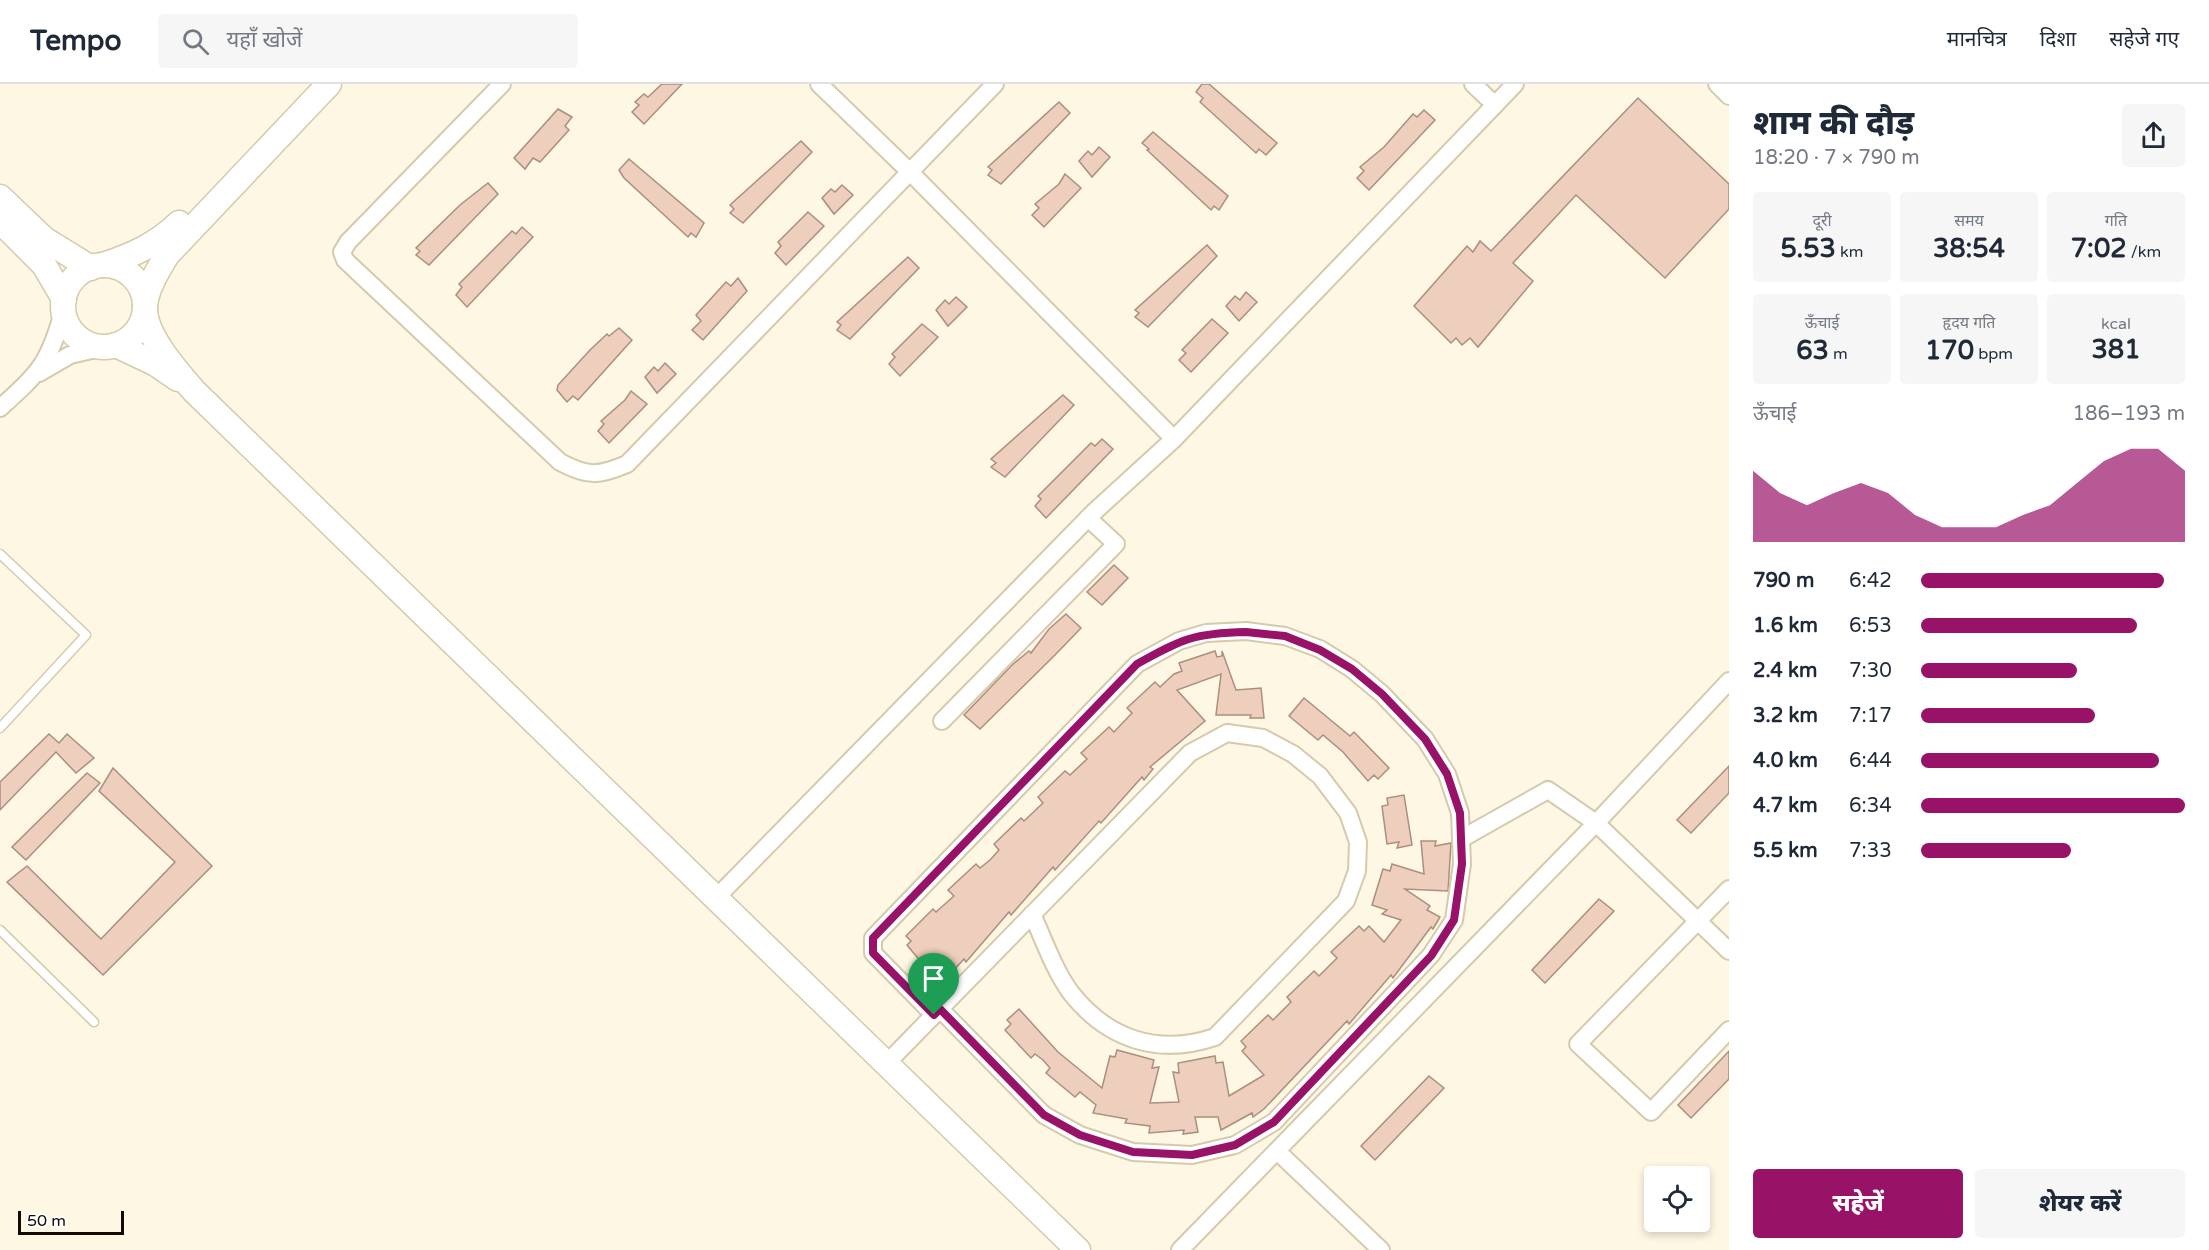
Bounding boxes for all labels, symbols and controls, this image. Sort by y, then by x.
search box [158,14,578,68]
text: Tempo [30,24,122,58]
icon: search [179,25,212,58]
text: यहाँ खोजें [227,27,302,53]
text: मानचित्र [1947,27,2007,52]
text: दिशा [2040,27,2076,52]
text: सहेजे गए [2109,27,2179,52]
text: शाम की दौड़ [1753,104,1914,143]
button: share [2122,104,2185,167]
text: 18:20 · 7 × 790 m [1753,146,1920,170]
text: दूरी [1812,211,1832,231]
text: समय [1954,211,1984,231]
text: गति [2105,211,2127,231]
text: 5.53 [1780,233,1836,264]
text: 38:54 [1933,233,2005,264]
text: 7:02 [2071,233,2127,264]
text: km [1836,242,1864,262]
text: /km [2127,242,2161,262]
text: ऊँचाई [1805,313,1839,333]
text: हृदय गति [1942,313,1996,333]
text: kcal [2101,314,2131,334]
text: 381 [2092,334,2140,365]
text: 63 [1796,335,1829,366]
text: 170 [1925,335,1974,366]
text: m [1829,344,1848,364]
text: bpm [1974,344,2013,364]
text: ऊँचाई [1753,402,1796,426]
text: 186–193 m [2072,402,2185,426]
text: 790 m [1753,569,1814,593]
text: 6:42 [1849,569,1892,593]
text: 1.6 km [1753,614,1818,638]
text: 6:53 [1849,614,1892,638]
text: 2.4 km [1753,659,1817,683]
text: 7:30 [1849,659,1892,683]
text: 3.2 km [1753,704,1818,728]
text: 7:17 [1849,704,1892,728]
text: 4.0 km [1753,749,1818,773]
text: 6:44 [1849,749,1892,773]
text: 4.7 km [1753,794,1818,818]
text: 6:34 [1849,794,1892,818]
text: 5.5 km [1753,839,1818,863]
text: 7:33 [1849,839,1892,863]
pin [908,953,959,1015]
icon: arrive [917,962,950,995]
map controls [1644,1166,1710,1232]
button: locate [1644,1166,1710,1232]
button: सहेजें [1753,1169,1963,1238]
button: शेयर करें [1975,1169,2185,1238]
scale bar [18,1208,124,1236]
text: 50 m [27,1211,66,1231]

